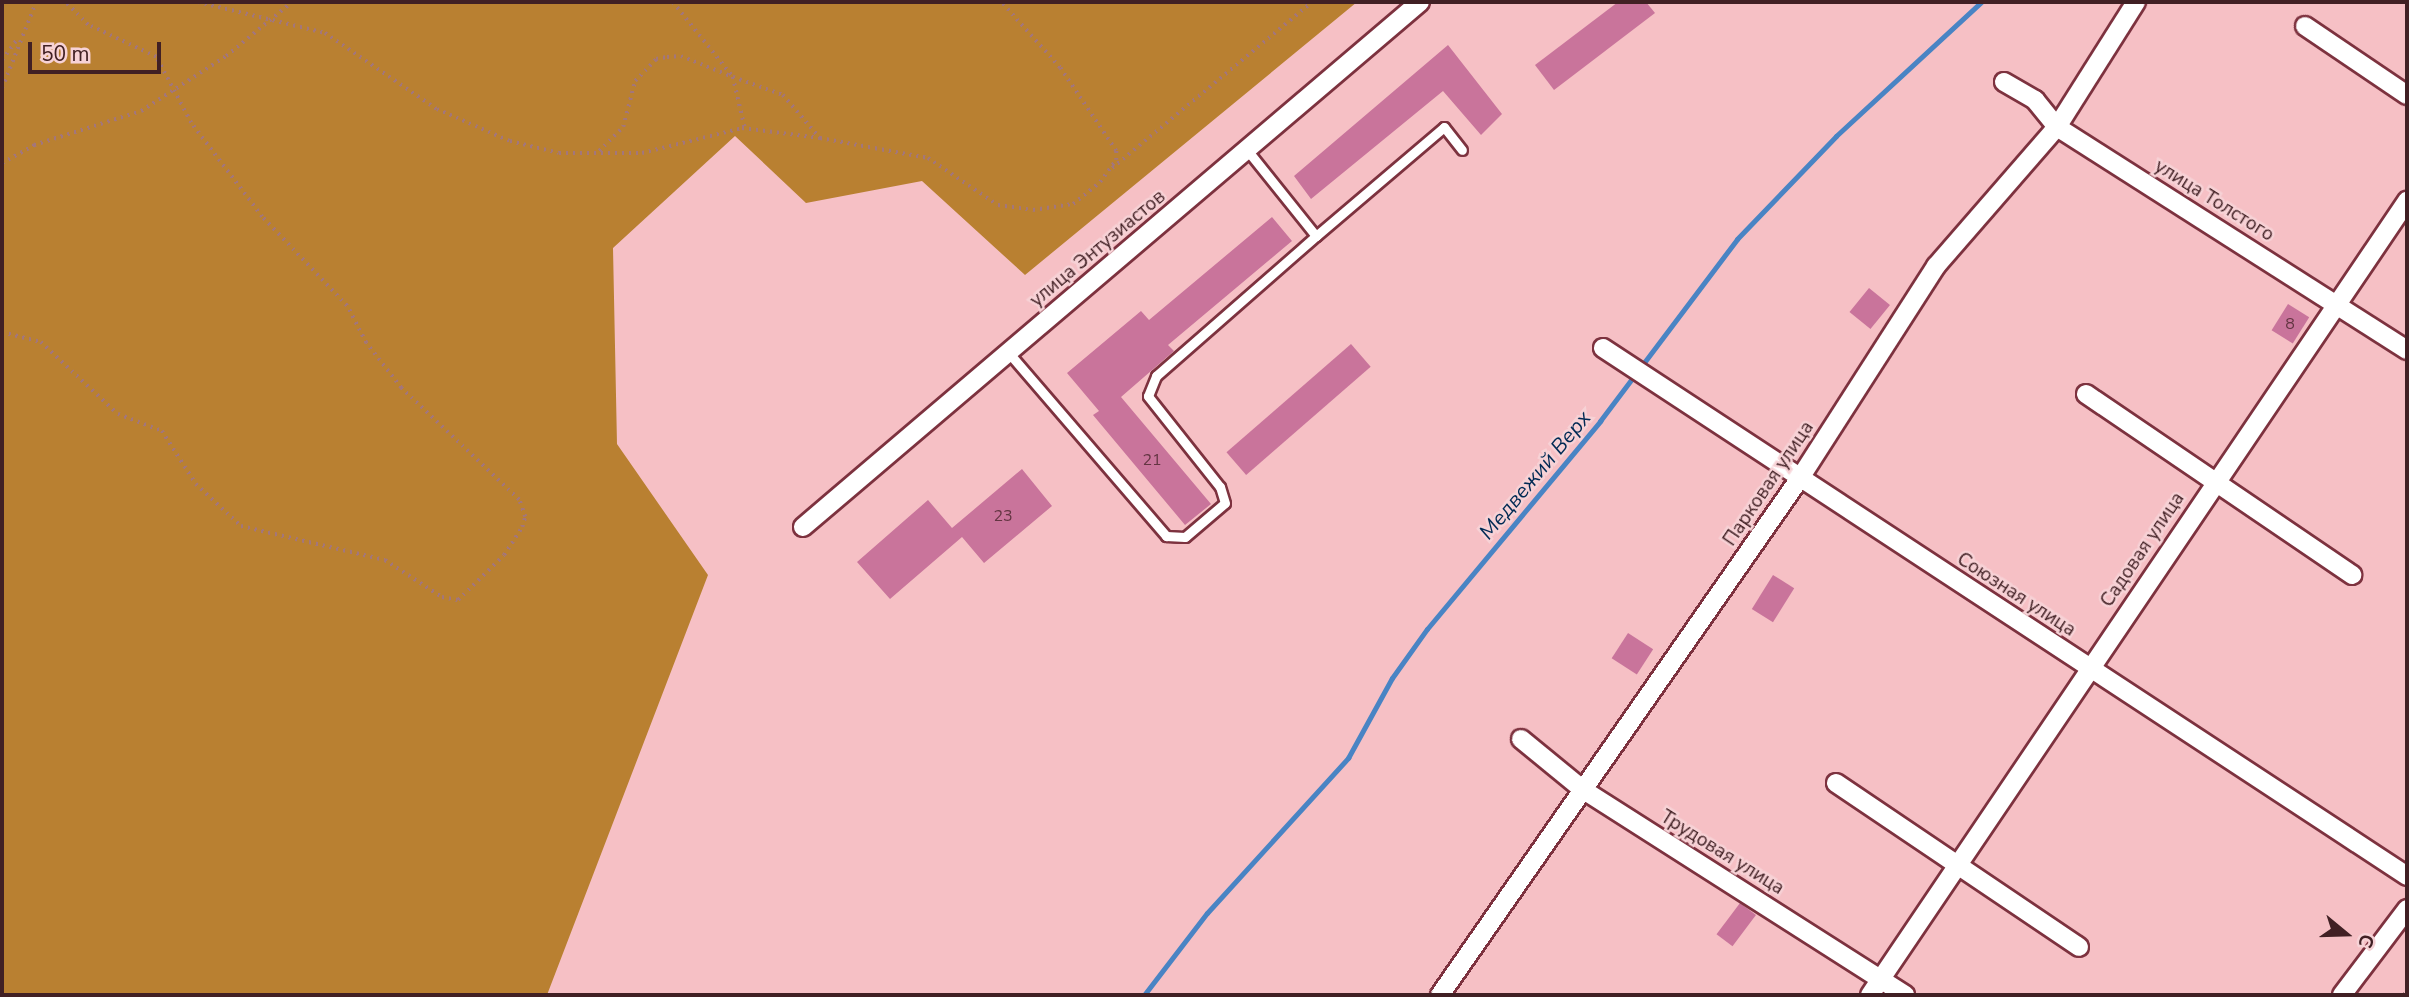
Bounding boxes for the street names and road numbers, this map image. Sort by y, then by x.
street label: улица Толстого [2150,155,2278,247]
street label: улица Энтузиастов [1026,186,1170,312]
street label: Парковая улица [1719,417,1819,551]
street label: Садовая улица [2096,488,2190,612]
street label: Союзная улица [1952,548,2080,642]
street label: Трудовая улица [1656,806,1788,900]

